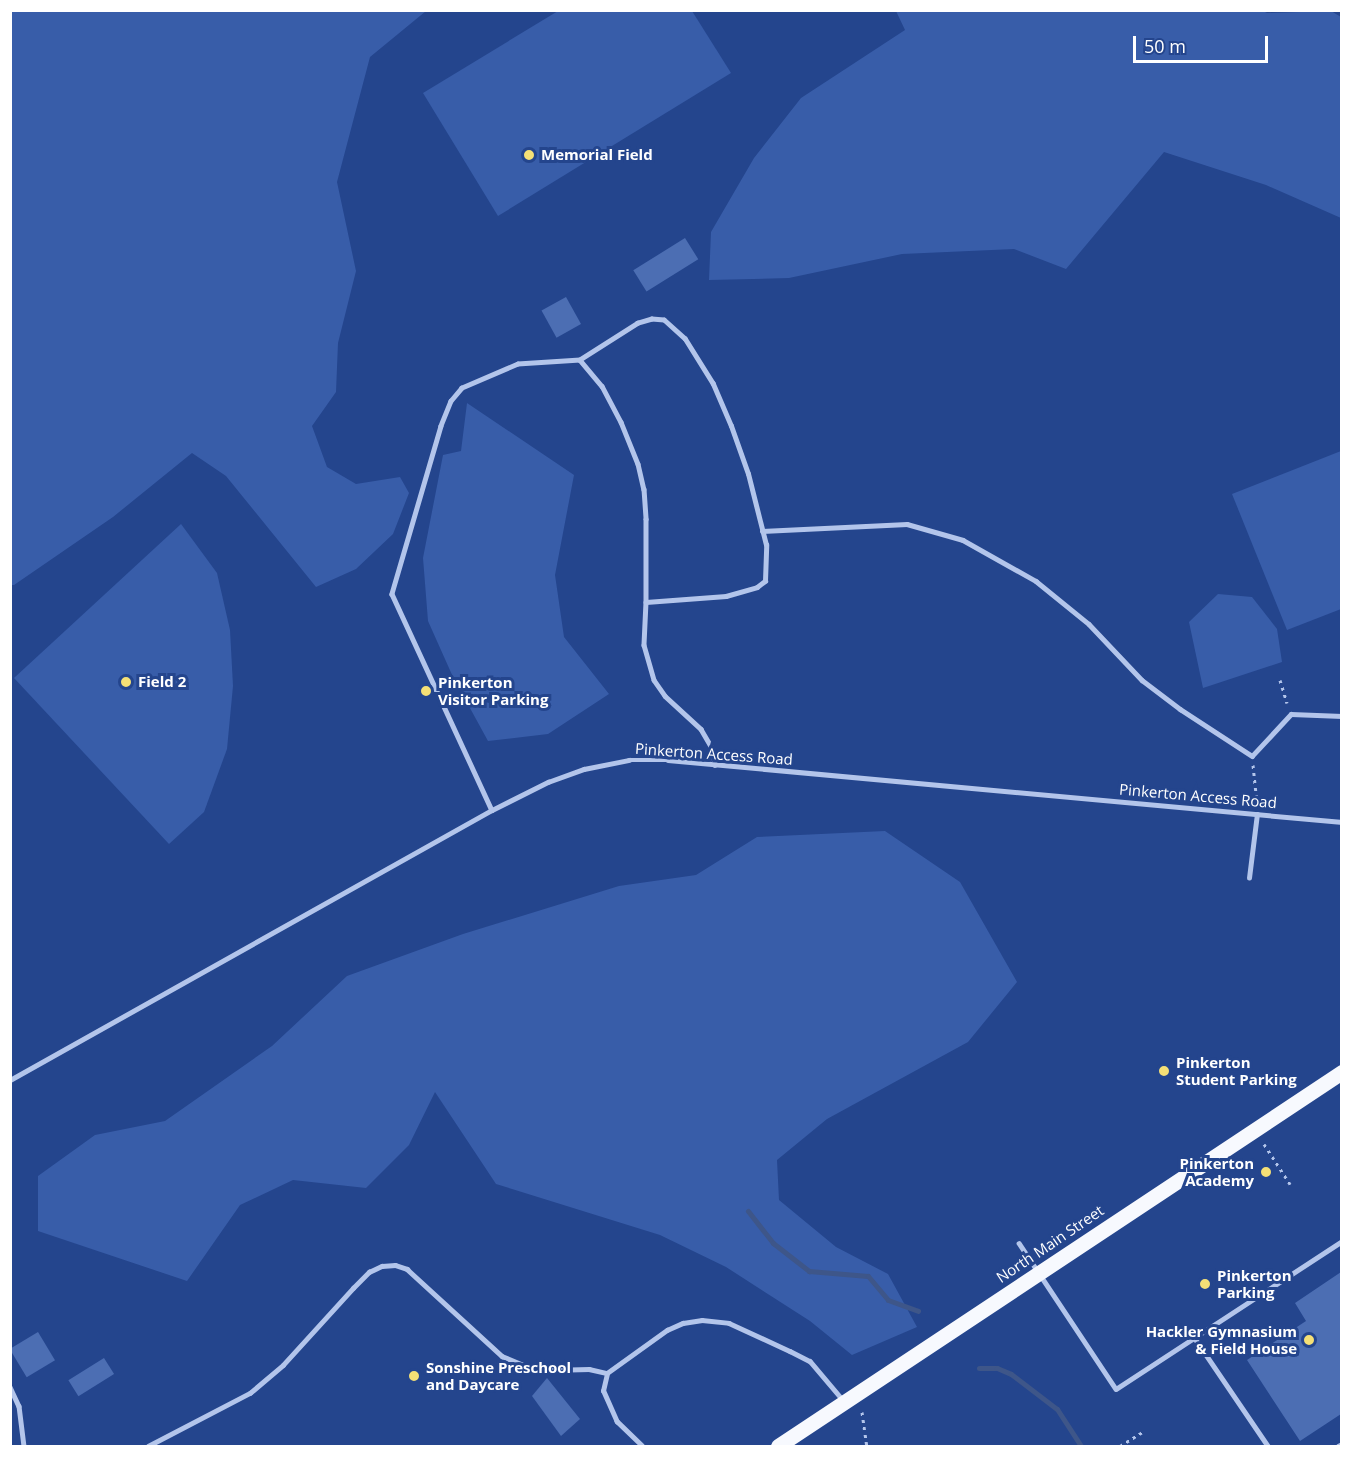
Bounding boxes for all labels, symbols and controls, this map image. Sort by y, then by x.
scale bar [1136,24,1271,62]
text: 50 m [1144,34,1186,58]
place label: Memorial Field [541,146,653,164]
marker: Memorial Field [522,148,536,162]
place label: Field 2 [138,673,186,691]
place label: Pinkerton Visitor Parking [438,673,548,708]
marker: Field 2 [119,675,133,689]
marker: Pinkerton Visitor Parking [419,684,433,698]
street label: Pinkerton Access Road [634,740,794,768]
street label: Pinkerton Access Road [1118,780,1278,812]
place label: Pinkerton Student Parking [1176,1053,1297,1088]
marker: Pinkerton Student Parking [1157,1064,1171,1078]
place label: Pinkerton Academy [1180,1154,1254,1189]
marker: Pinkerton Academy [1259,1165,1273,1179]
street label: North Main Street [993,1201,1107,1287]
place label: Pinkerton Parking [1217,1266,1291,1301]
marker: Pinkerton Parking [1198,1277,1212,1291]
place label: Hackler Gymnasium & Field House [1146,1322,1297,1357]
marker: Hackler Gymnasium & Field House [1302,1333,1316,1347]
place label: Sonshine Preschool and Daycare [426,1358,571,1393]
marker: Sonshine Preschool and Daycare [407,1369,421,1383]

